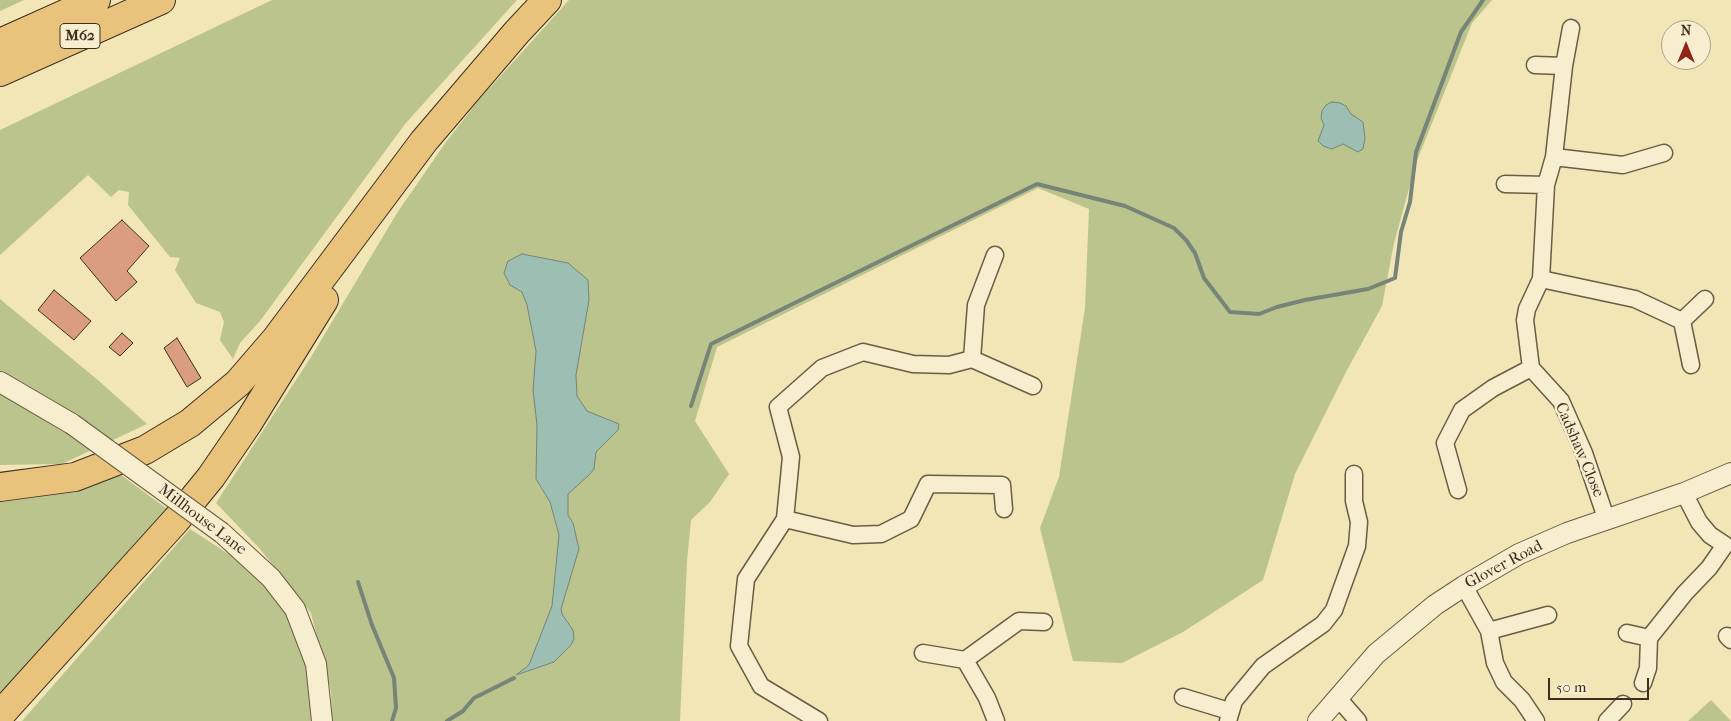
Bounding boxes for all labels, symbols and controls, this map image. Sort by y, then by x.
north arrow [1661,20,1711,70]
text: N [1681,22,1691,39]
road number: M62 [60,24,100,48]
street label: Cadshaw Close [1550,400,1608,500]
street label: Millhouse Lane [154,481,250,559]
street label: Glover Road [1462,537,1546,593]
scale bar [1551,668,1652,700]
text: 50 m [1556,678,1586,696]

